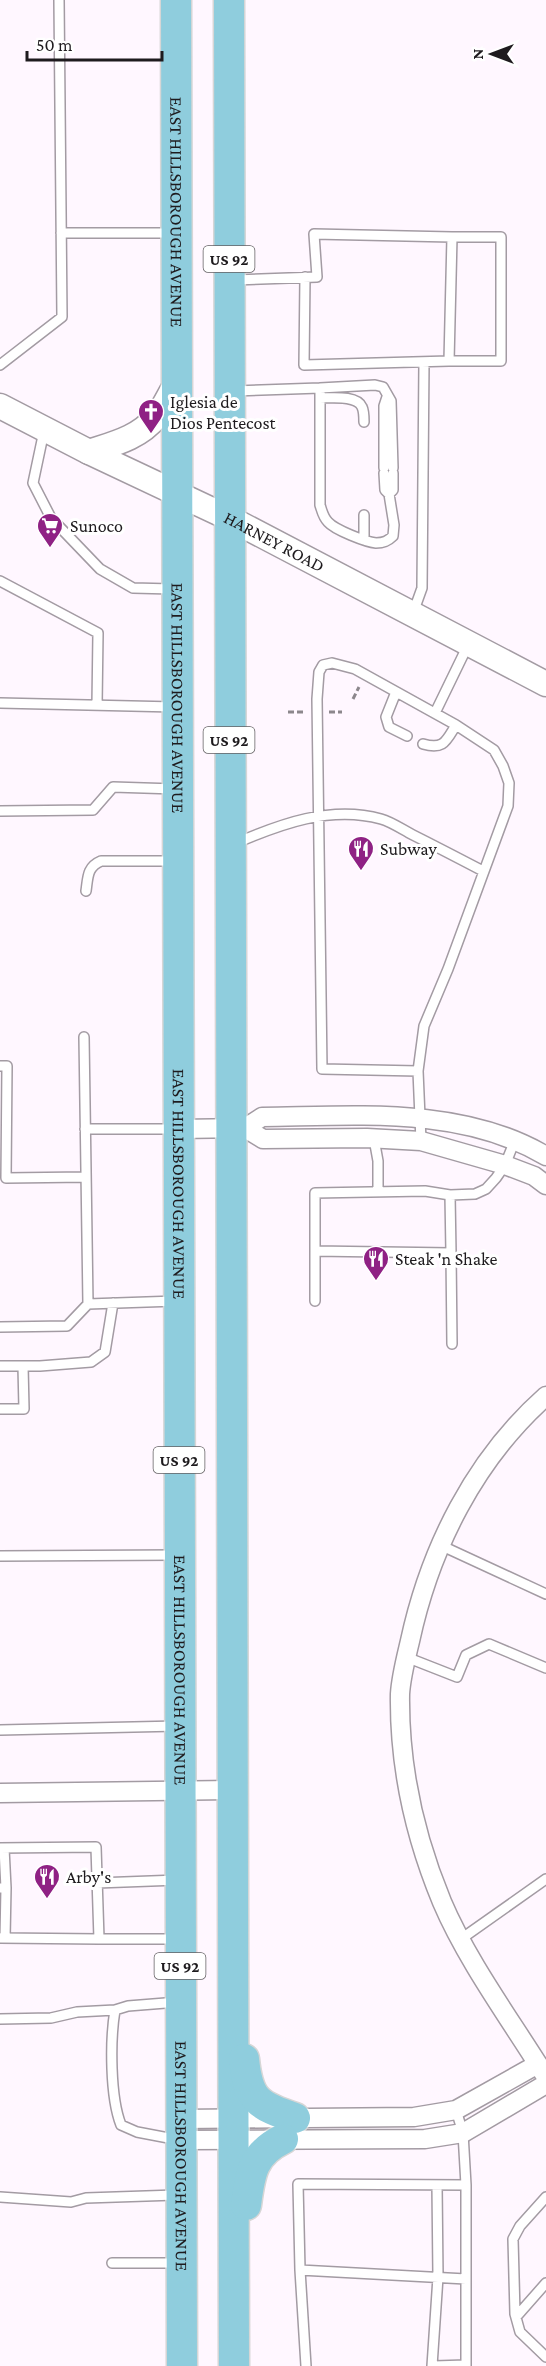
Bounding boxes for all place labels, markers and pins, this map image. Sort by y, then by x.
place label: Iglesia de Dios Pentecost [170,392,276,433]
church icon: Iglesia de Dios Pentecost [136,397,166,435]
supermarket icon: Sunoco [35,511,65,549]
place label: Sunoco [70,516,123,536]
restaurant icon: Subway [346,834,376,872]
place label: Subway [380,839,438,859]
restaurant icon: Steak 'n Shake [361,1244,391,1282]
place label: Steak 'n Shake [395,1249,498,1269]
restaurant icon: Arby's [32,1862,62,1900]
place label: Arby's [66,1867,111,1887]

